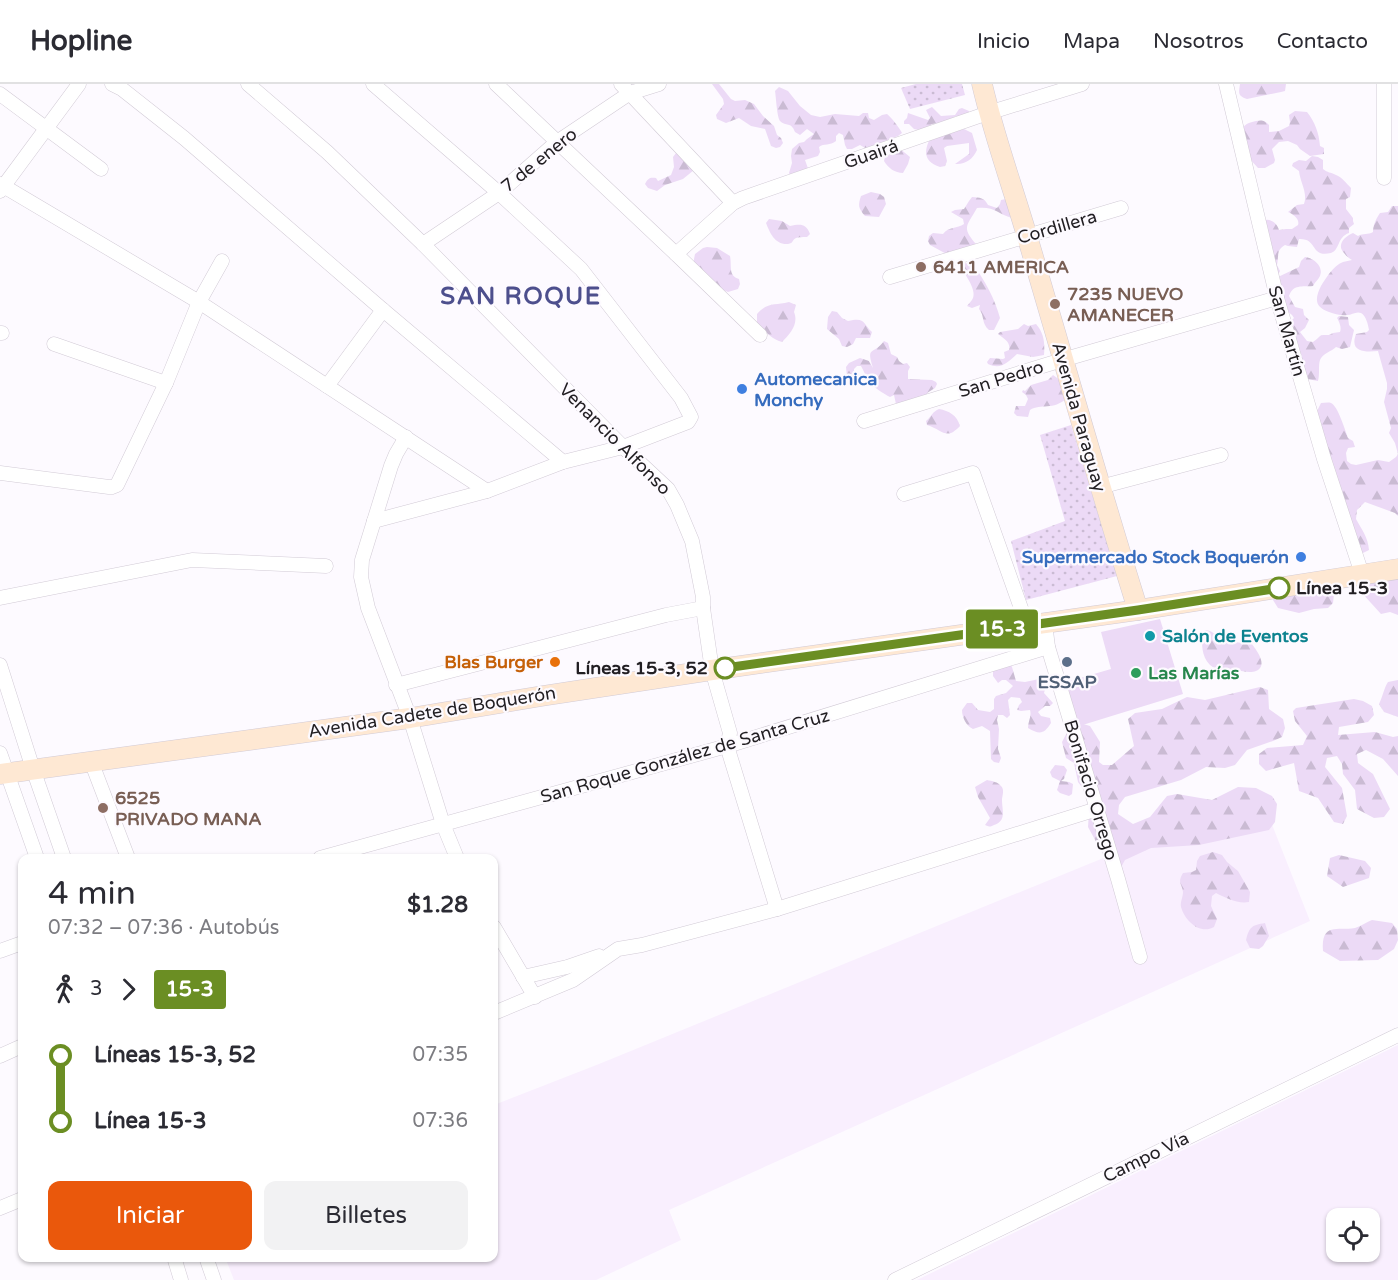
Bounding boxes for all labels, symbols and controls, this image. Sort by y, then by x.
text: Hopline [30,24,132,58]
text: Inicio [977,29,1030,54]
text: Mapa [1063,29,1120,54]
text: Nosotros [1153,29,1244,54]
text: Contacto [1277,29,1368,54]
street label: 7 de enero [497,123,581,197]
street label: Guairá [841,134,901,174]
street label: Cordillera [1015,205,1099,249]
place label: 6411 AMERICA [933,256,1069,278]
marker: 6411 AMERICA [914,260,928,274]
district label: SAN ROQUE [440,282,602,311]
place label: 7235 NUEVO AMANECER [1067,283,1183,326]
street label: San Martín [1264,283,1310,379]
marker: 7235 NUEVO AMANECER [1048,297,1062,311]
street label: Avenida Paraguay [1047,340,1111,495]
street label: San Pedro [956,356,1046,402]
place label: Automecanica Monchy [754,368,877,411]
street label: Venancio Alfonso [555,379,676,500]
marker: Automecanica Monchy [735,382,749,396]
place label: Supermercado Stock Boquerón [1022,546,1289,568]
marker: Supermercado Stock Boquerón [1294,550,1308,564]
marker: Línea 15-3 [1268,577,1290,599]
place label: Línea 15-3 [1296,577,1388,599]
line badge: 15-3 [960,610,1044,648]
text: 15-3 [978,617,1026,642]
place label: Salón de Eventos [1162,625,1309,647]
marker: Salón de Eventos [1143,629,1157,643]
place label: Blas Burger [444,651,544,673]
marker: Blas Burger [548,655,562,669]
marker: ESSAP [1060,655,1074,669]
place label: Líneas 15-3, 52 [575,657,708,679]
marker: Líneas 15-3, 52 [714,657,736,679]
place label: Las Marías [1148,662,1240,684]
marker: Las Marías [1129,666,1143,680]
place label: ESSAP [1037,671,1097,693]
street label: Avenida Cadete de Boquerón [307,682,557,742]
street label: San Roque González de Santa Cruz [538,704,832,808]
street label: Bonifacio Orrego [1059,717,1123,863]
place label: 6525 PRIVADO MANA [115,787,262,830]
marker: 6525 PRIVADO MANA [96,801,110,815]
text: 4 min [48,874,136,913]
text: $1.28 [407,892,468,918]
text: 07:32 – 07:36 · Autobús [48,916,279,940]
icon: walk [48,973,81,1006]
icon: forward [112,973,145,1006]
text: 3 [90,977,103,1001]
text: 15-3 [166,977,214,1002]
text: Líneas 15-3, 52 [94,1042,256,1068]
text: 07:35 [413,1043,468,1067]
text: Línea 15-3 [94,1108,207,1134]
text: 07:36 [413,1109,468,1133]
street label: Campo Vía [1099,1127,1193,1187]
button: Iniciar [48,1181,252,1250]
button: Billetes [264,1181,468,1250]
map controls [1326,1208,1380,1262]
button: locate [1326,1208,1380,1262]

